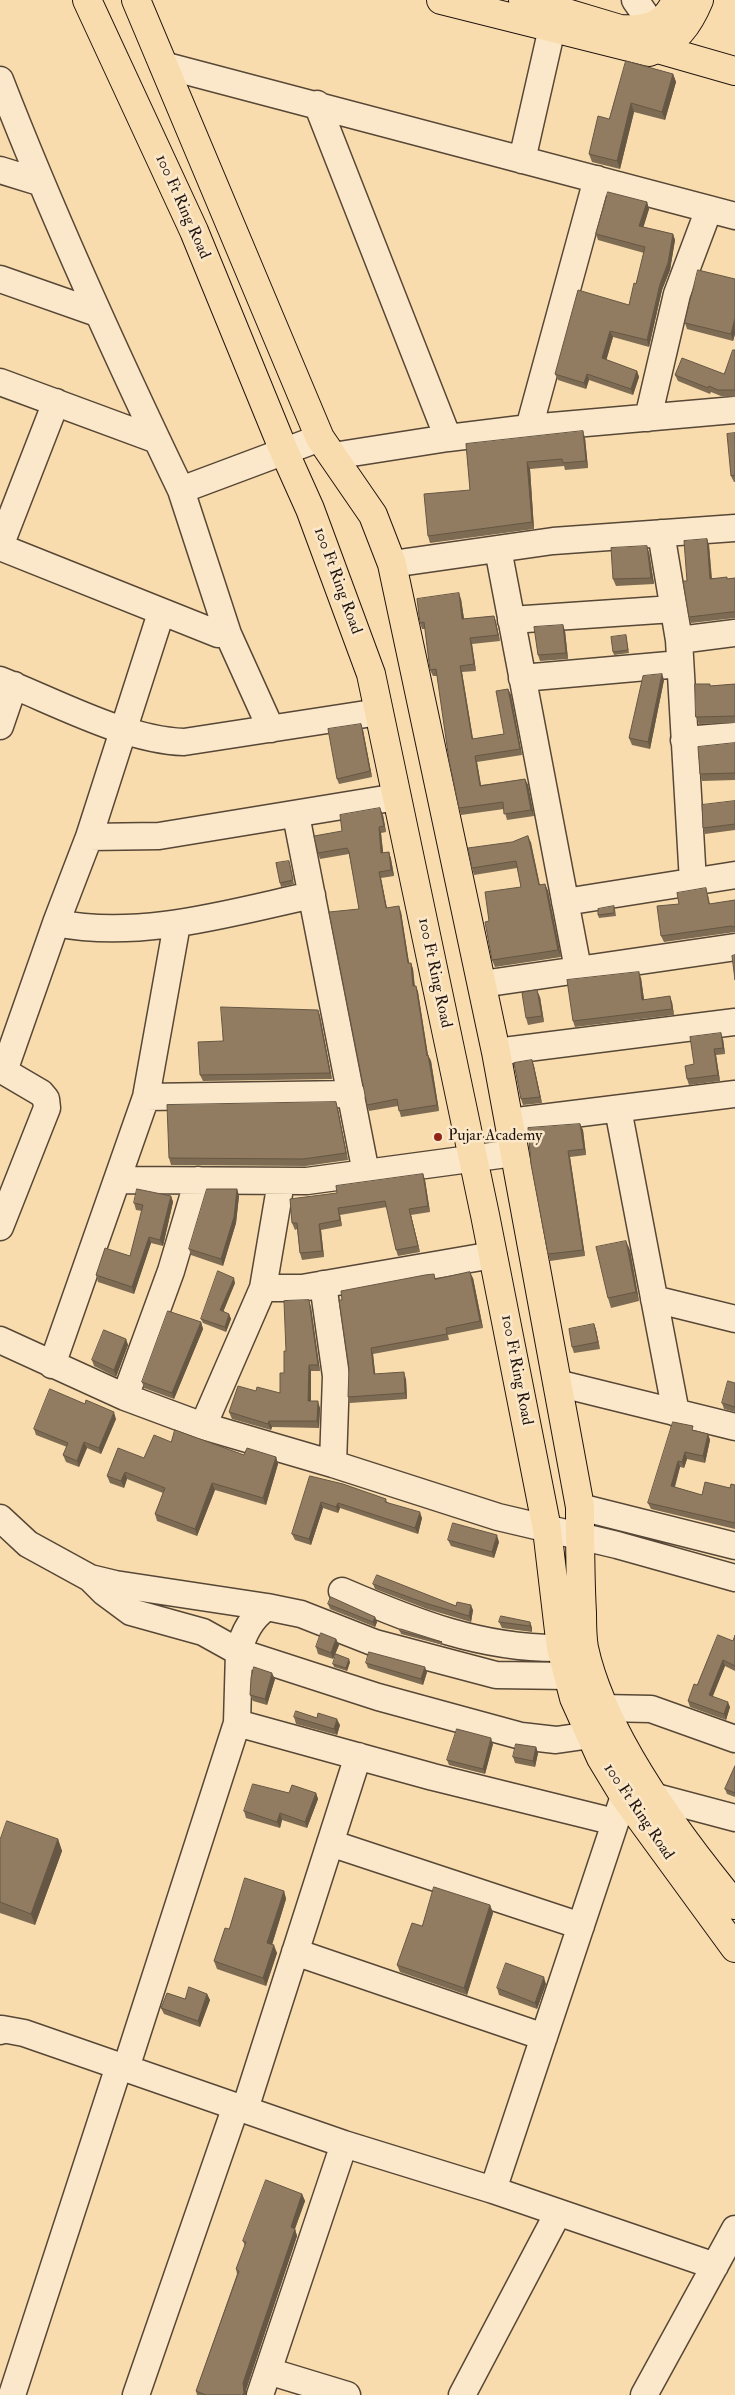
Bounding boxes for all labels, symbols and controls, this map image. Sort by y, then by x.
street label: 100 Ft Ring Road [150,152,214,262]
street label: 100 Ft Ring Road [309,525,365,637]
street label: 100 Ft Ring Road [413,916,455,1030]
place label: Pujar Academy [448,1127,542,1147]
marker: Pujar Academy [432,1131,444,1143]
street label: 100 Ft Ring Road [496,1313,536,1427]
street label: 100 Ft Ring Road [599,1760,677,1864]

